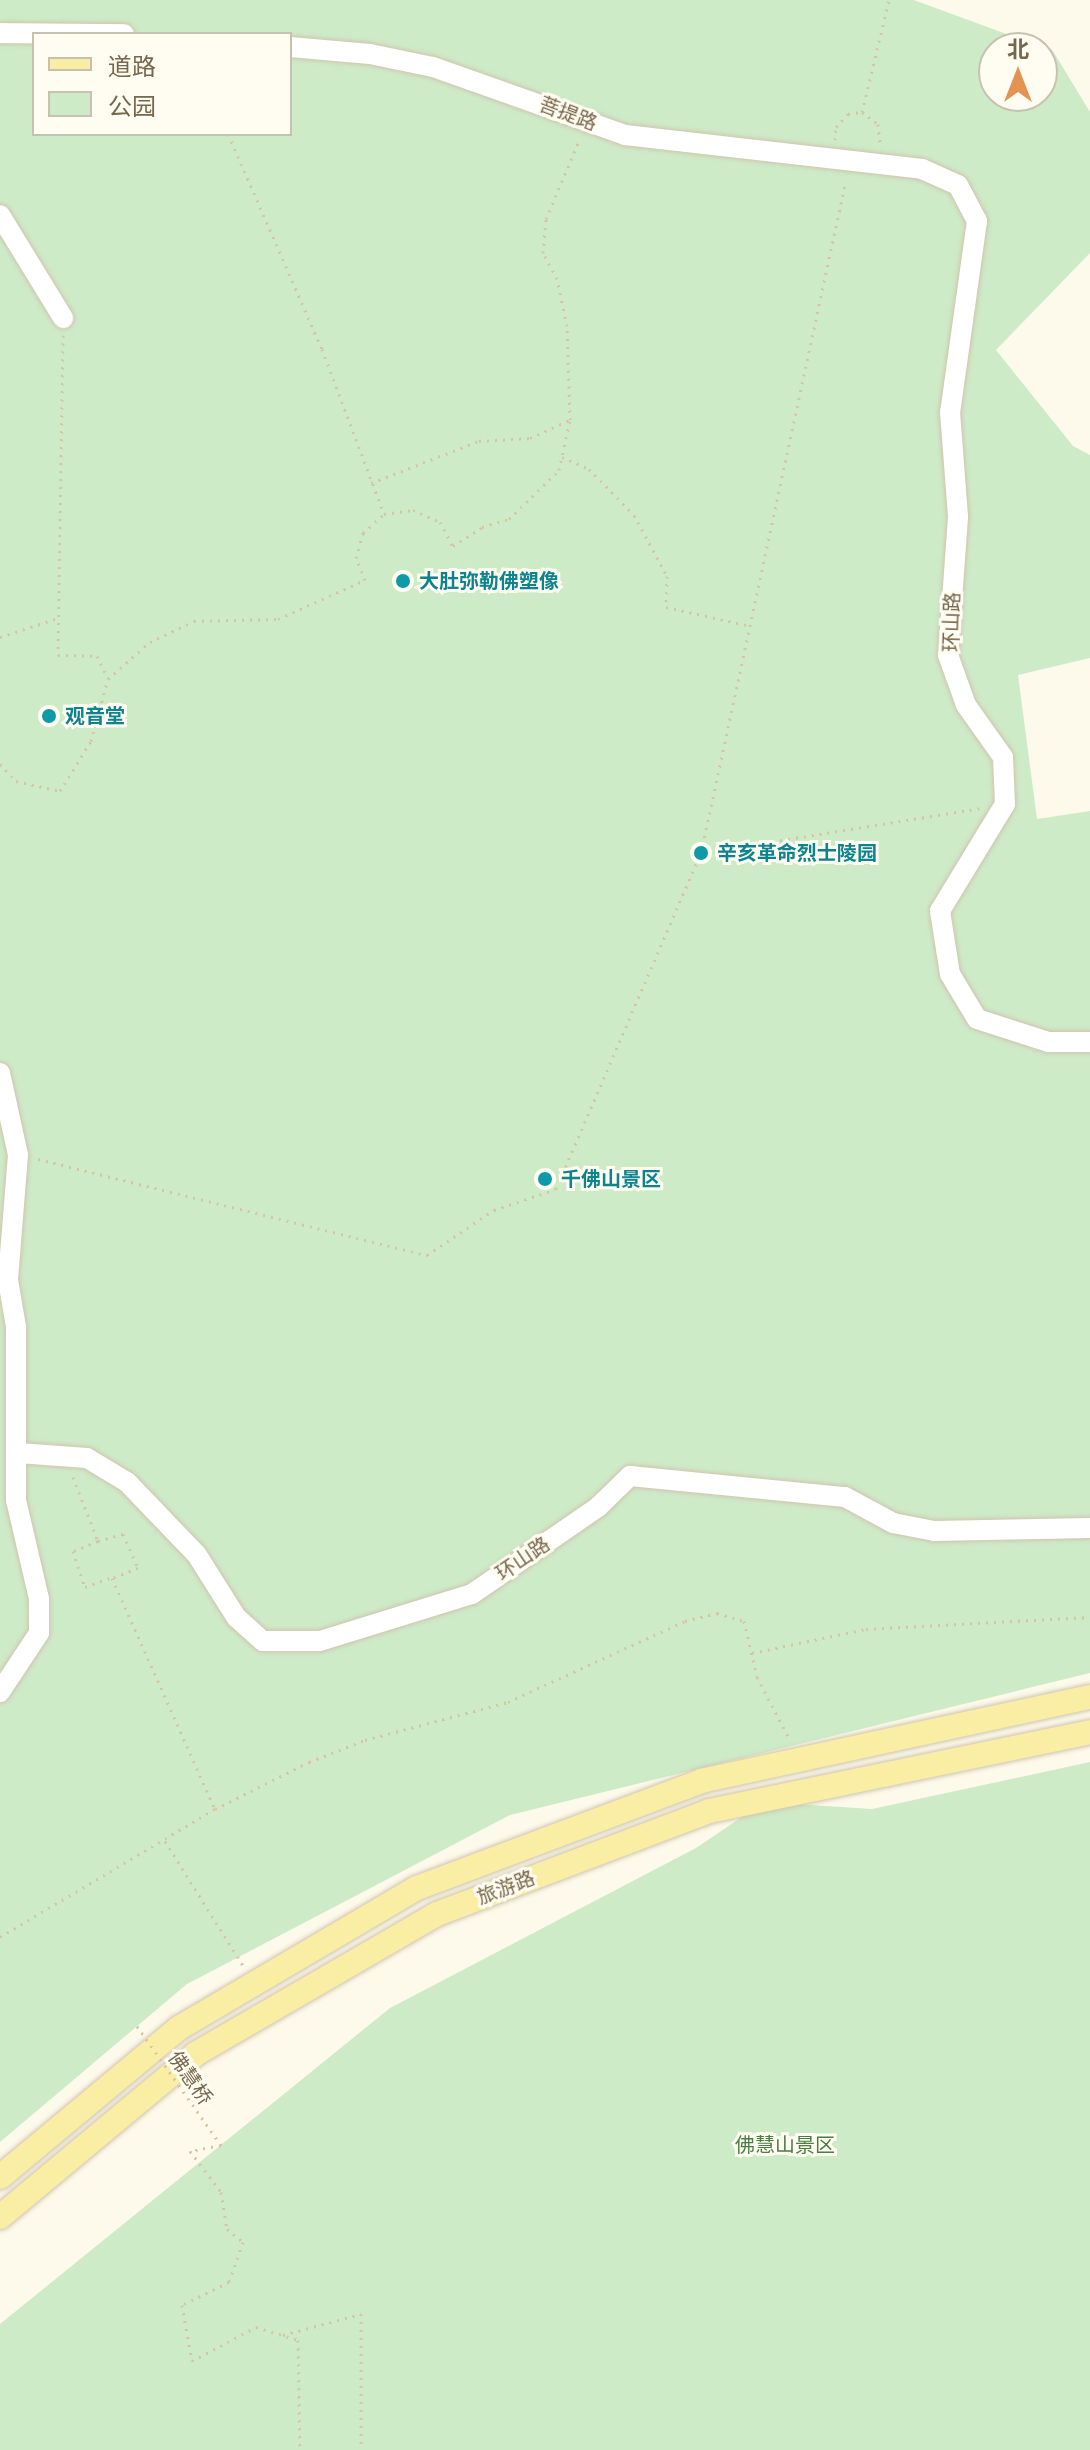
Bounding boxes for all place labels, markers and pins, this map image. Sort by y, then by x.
place label: 大肚弥勒佛塑像 [419,569,559,593]
marker: 大肚弥勒佛塑像 [394,572,412,590]
place label: 观音堂 [65,704,125,728]
marker: 观音堂 [40,707,58,725]
place label: 辛亥革命烈士陵园 [717,841,877,865]
marker: 辛亥革命烈士陵园 [692,844,710,862]
place label: 千佛山景区 [561,1167,661,1191]
marker: 千佛山景区 [536,1170,554,1188]

